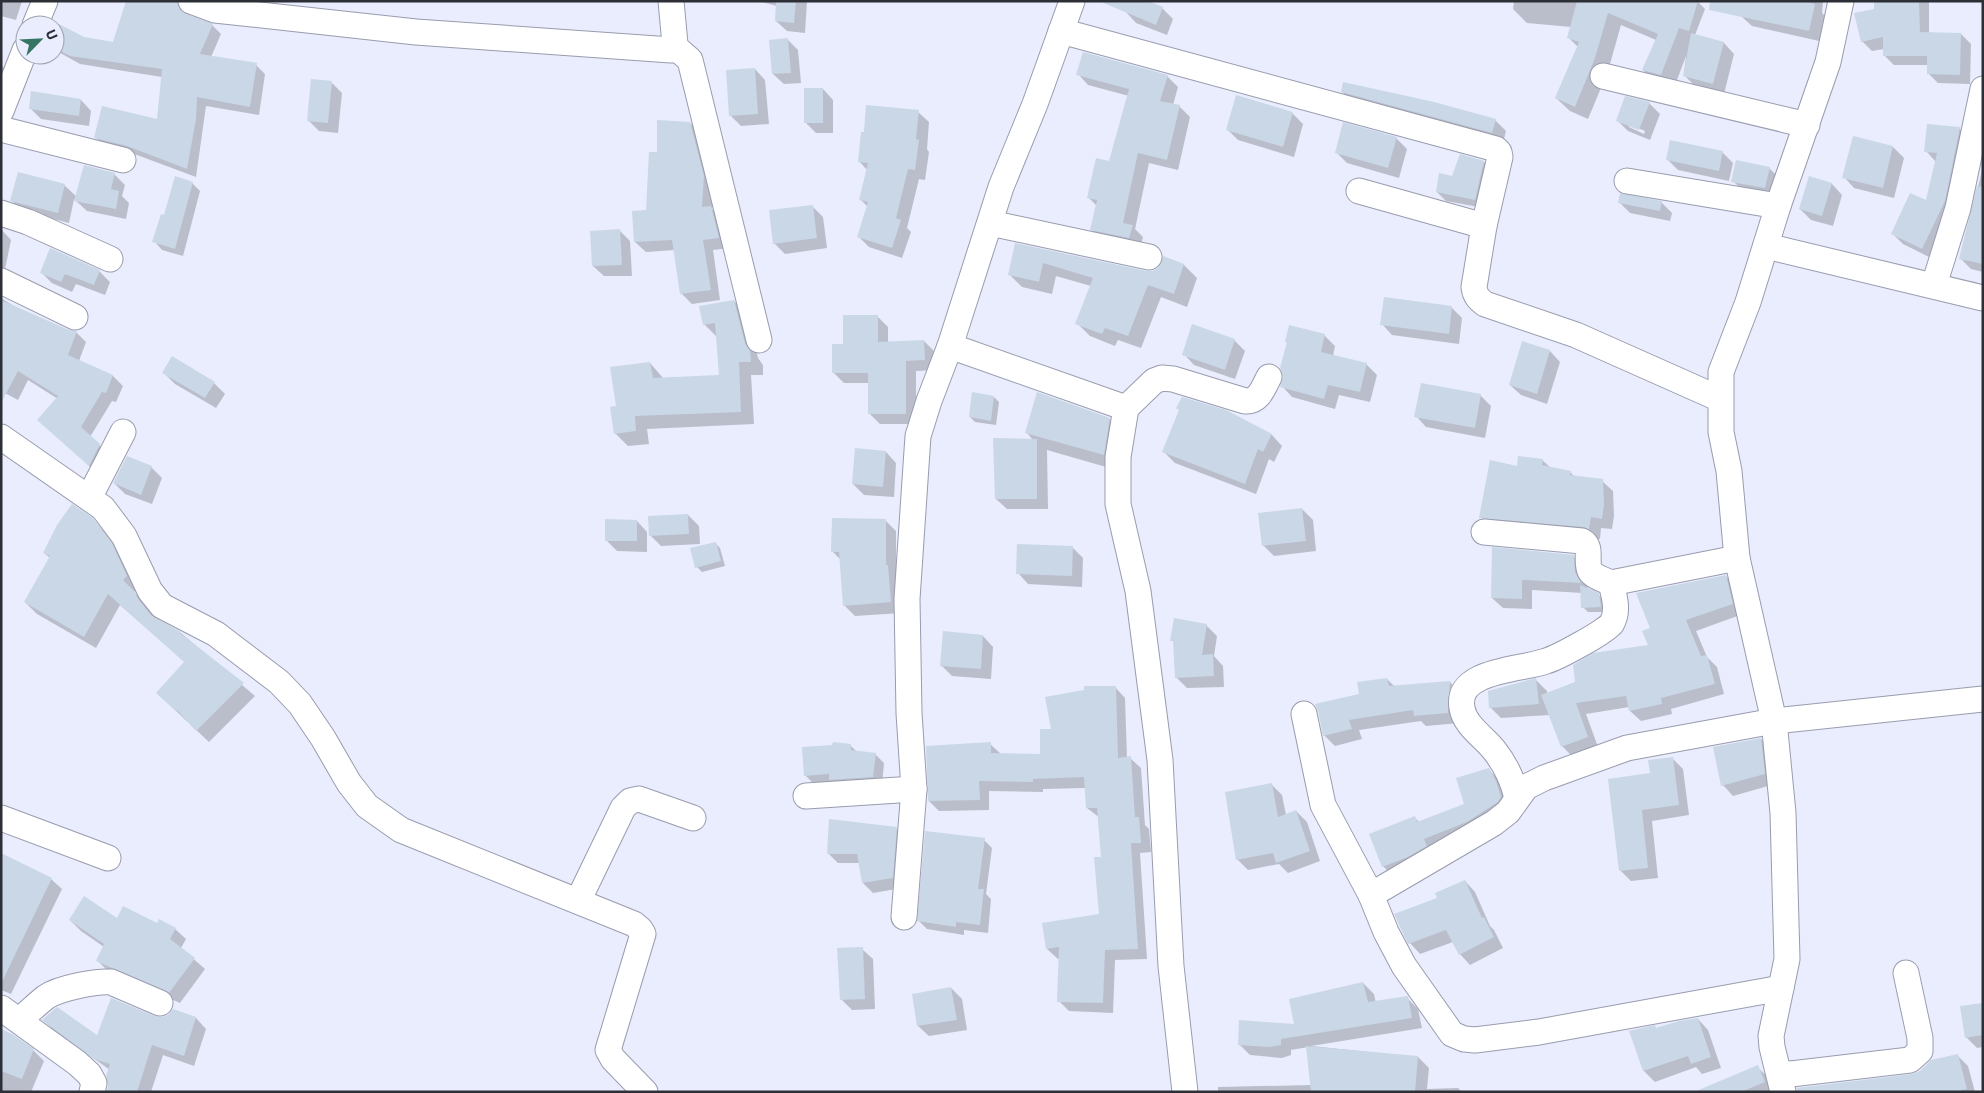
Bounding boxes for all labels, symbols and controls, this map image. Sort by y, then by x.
north arrow [15,15,65,65]
text: U [42,27,62,43]

